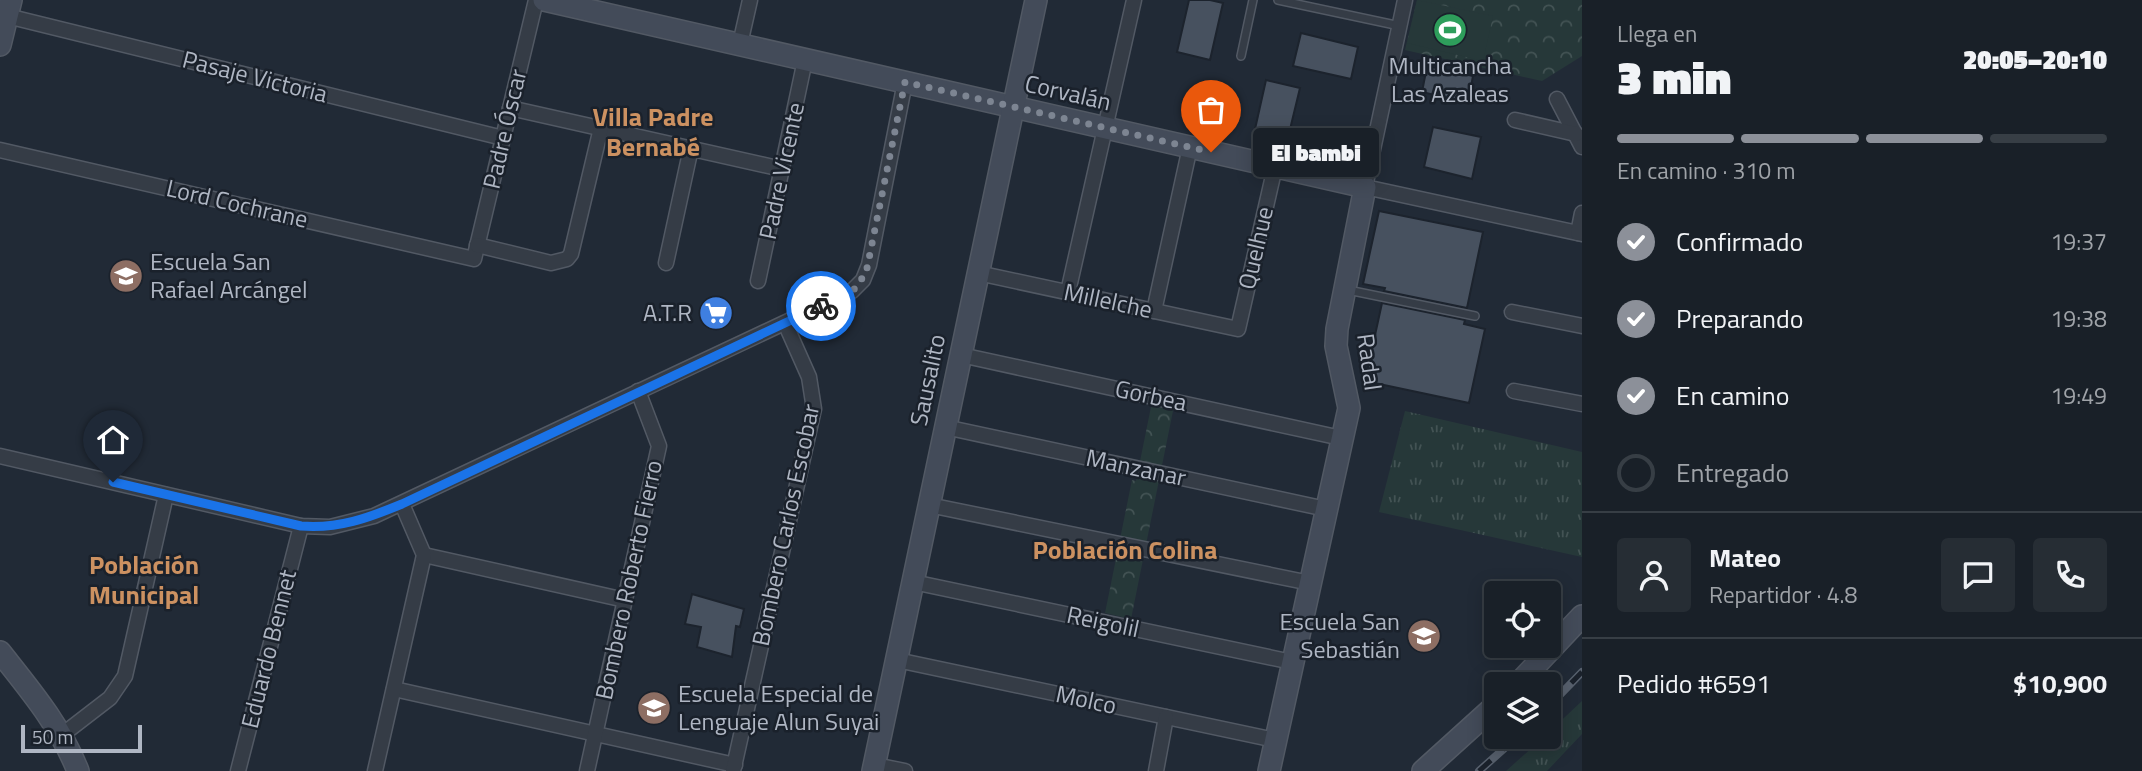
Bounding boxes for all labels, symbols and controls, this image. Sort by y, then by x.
sports icon: Multicancha Las Azaleas [1431,11,1469,49]
text: Llega en [1617,16,1697,51]
text: 20:05–20:10 [1963,40,2107,79]
street label: Pasaje Victoria [179,41,332,111]
text: 3 min [1617,42,1731,112]
place label: Multicancha Las Azaleas [1389,47,1511,111]
street label: Padre Óscar [473,65,535,192]
street label: Corvalán [1021,65,1115,119]
pin [1181,80,1241,152]
icon: bag [1192,91,1230,129]
district label: Villa Padre Bernabé [592,97,714,166]
street label: Padre Vicente [749,99,813,243]
callout: El bambi [1253,128,1379,176]
text: El bambi [1271,135,1361,170]
text: En camino · 310 m [1617,153,1795,188]
street label: Lord Cochrane [163,169,312,237]
street label: Quelhue [1228,203,1282,293]
text: Confirmado [1676,222,1803,261]
icon: check [1617,223,1655,261]
text: 19:37 [2050,224,2107,259]
place label: Escuela San Rafael Arcángel [150,243,307,307]
school or university icon: Escuela San Rafael Arcángel [107,257,145,295]
courier [786,271,856,341]
street label: Millelche [1061,273,1156,327]
icon: bike [802,287,840,325]
place label: A.T.R [643,294,692,330]
supermarket icon: A.T.R [697,294,735,332]
text: Preparando [1676,299,1803,338]
icon: check [1617,300,1655,338]
text: 19:38 [2050,301,2107,336]
street label: Sausalito [900,331,954,429]
street label: Radal [1348,331,1392,393]
street label: Gorbea [1112,370,1190,420]
text: En camino [1676,376,1790,415]
icon: check [1617,377,1655,415]
text: 19:49 [2050,378,2107,413]
street label: Bombero Carlos Escobar [742,400,828,649]
pin [83,410,143,482]
icon: home [94,421,132,459]
street label: Manzanar [1083,439,1189,495]
text: Entregado [1676,453,1789,492]
street label: Bombero Roberto Fierro [585,457,671,703]
district label: Población Colina [1033,530,1217,569]
button: person [1617,538,1691,612]
text: Mateo [1709,538,1781,577]
button: chat [1941,538,2015,612]
button: phone [2033,538,2107,612]
district label: Población Municipal [89,545,199,614]
street label: Eduardo Bennet [231,565,305,732]
text: Repartidor · 4.8 [1709,577,1857,612]
map controls [1484,581,1561,749]
button: locate [1484,581,1561,658]
street label: Reigolil [1064,596,1143,646]
place label: Escuela San Sebastián [1279,603,1400,667]
school or university icon: Escuela San Sebastián [1405,617,1443,655]
text: Pedido #6591 [1617,664,1771,703]
text: $10,900 [2013,664,2107,703]
button: layers [1484,672,1561,749]
place label: Escuela Especial de Lenguaje Alun Suyai [678,675,879,739]
street label: Molco [1053,675,1120,723]
school or university icon: Escuela Especial de Lenguaje Alun Suyai [635,689,673,727]
scale bar [21,722,142,754]
text: 50 m [32,722,73,751]

